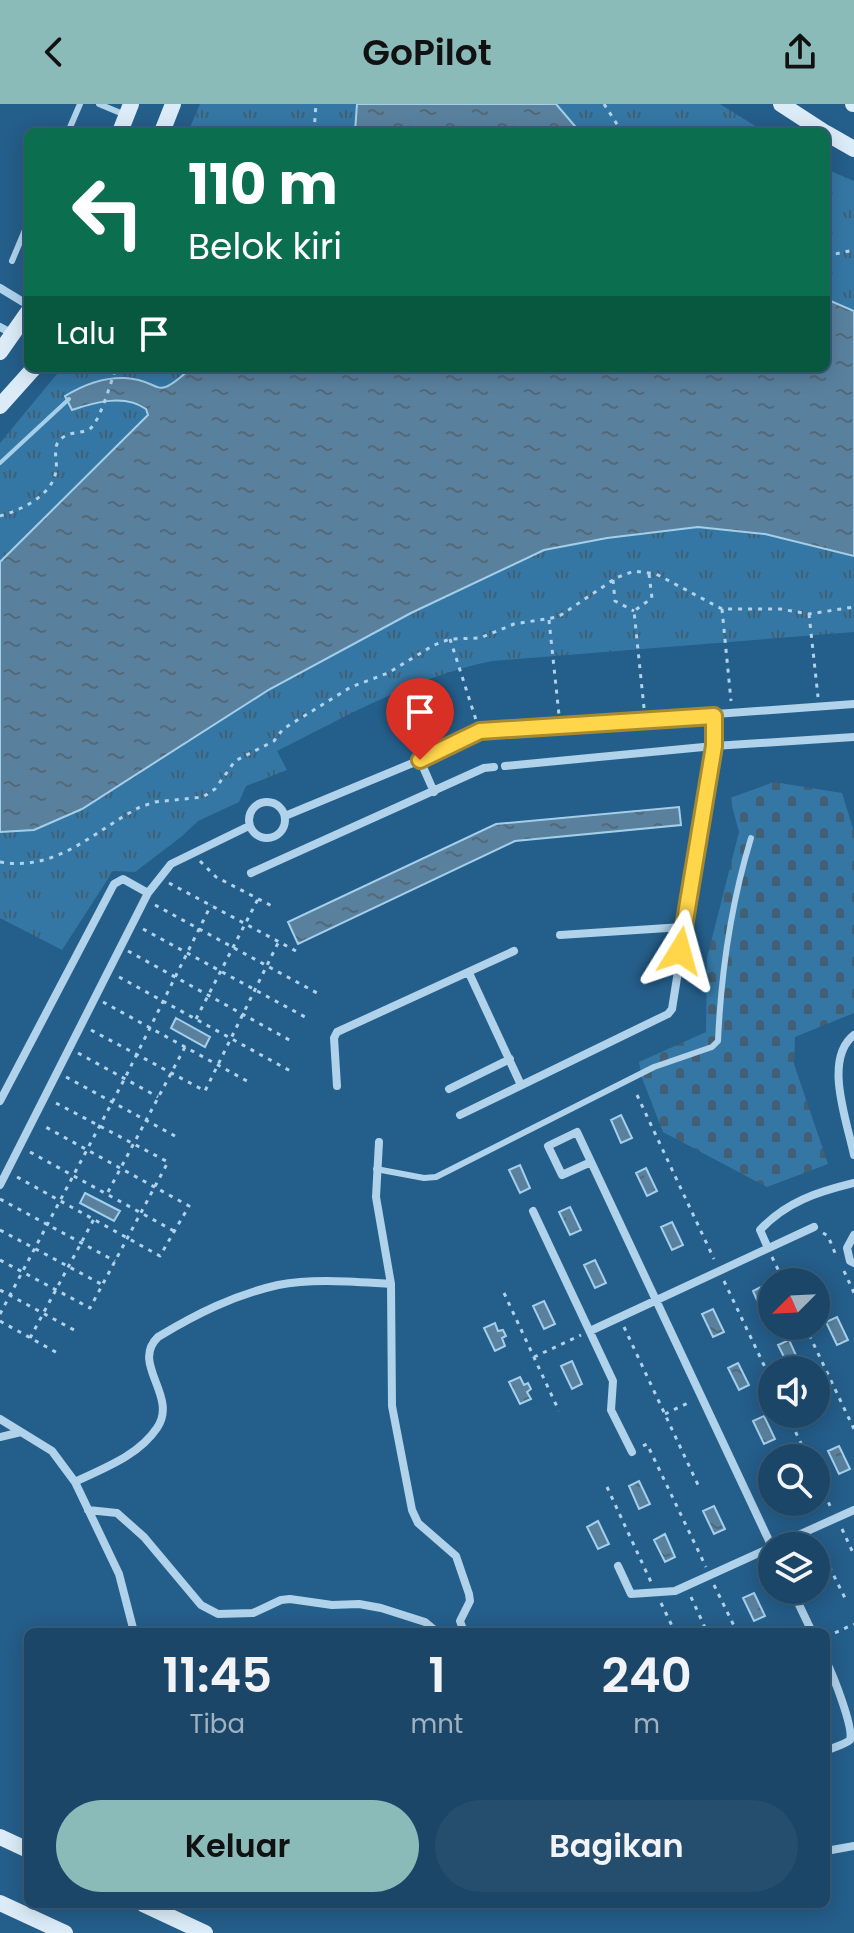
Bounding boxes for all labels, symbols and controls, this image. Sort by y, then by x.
text: GoPilot [362,27,492,78]
icon: back [32,30,76,74]
icon: share [778,30,822,74]
text: 110 m [188,145,338,224]
icon: left [56,160,160,264]
text: Belok kiri [188,221,342,272]
text: Lalu [56,312,116,355]
icon: arrive [132,312,176,356]
pin [386,678,454,760]
icon: arrive [398,690,442,734]
position arrow [638,909,722,993]
north arrow [758,1268,830,1340]
map controls [758,1268,830,1604]
button: sound [758,1356,830,1428]
button: search [758,1444,830,1516]
button: layers [758,1532,830,1604]
text: 11:45 [162,1642,272,1709]
text: 1 [428,1642,446,1709]
text: 240 [601,1642,692,1709]
text: Tiba [189,1706,245,1742]
text: mnt [410,1706,463,1742]
text: m [633,1706,660,1742]
button: Keluar [56,1800,419,1892]
button: Bagikan [435,1800,798,1892]

